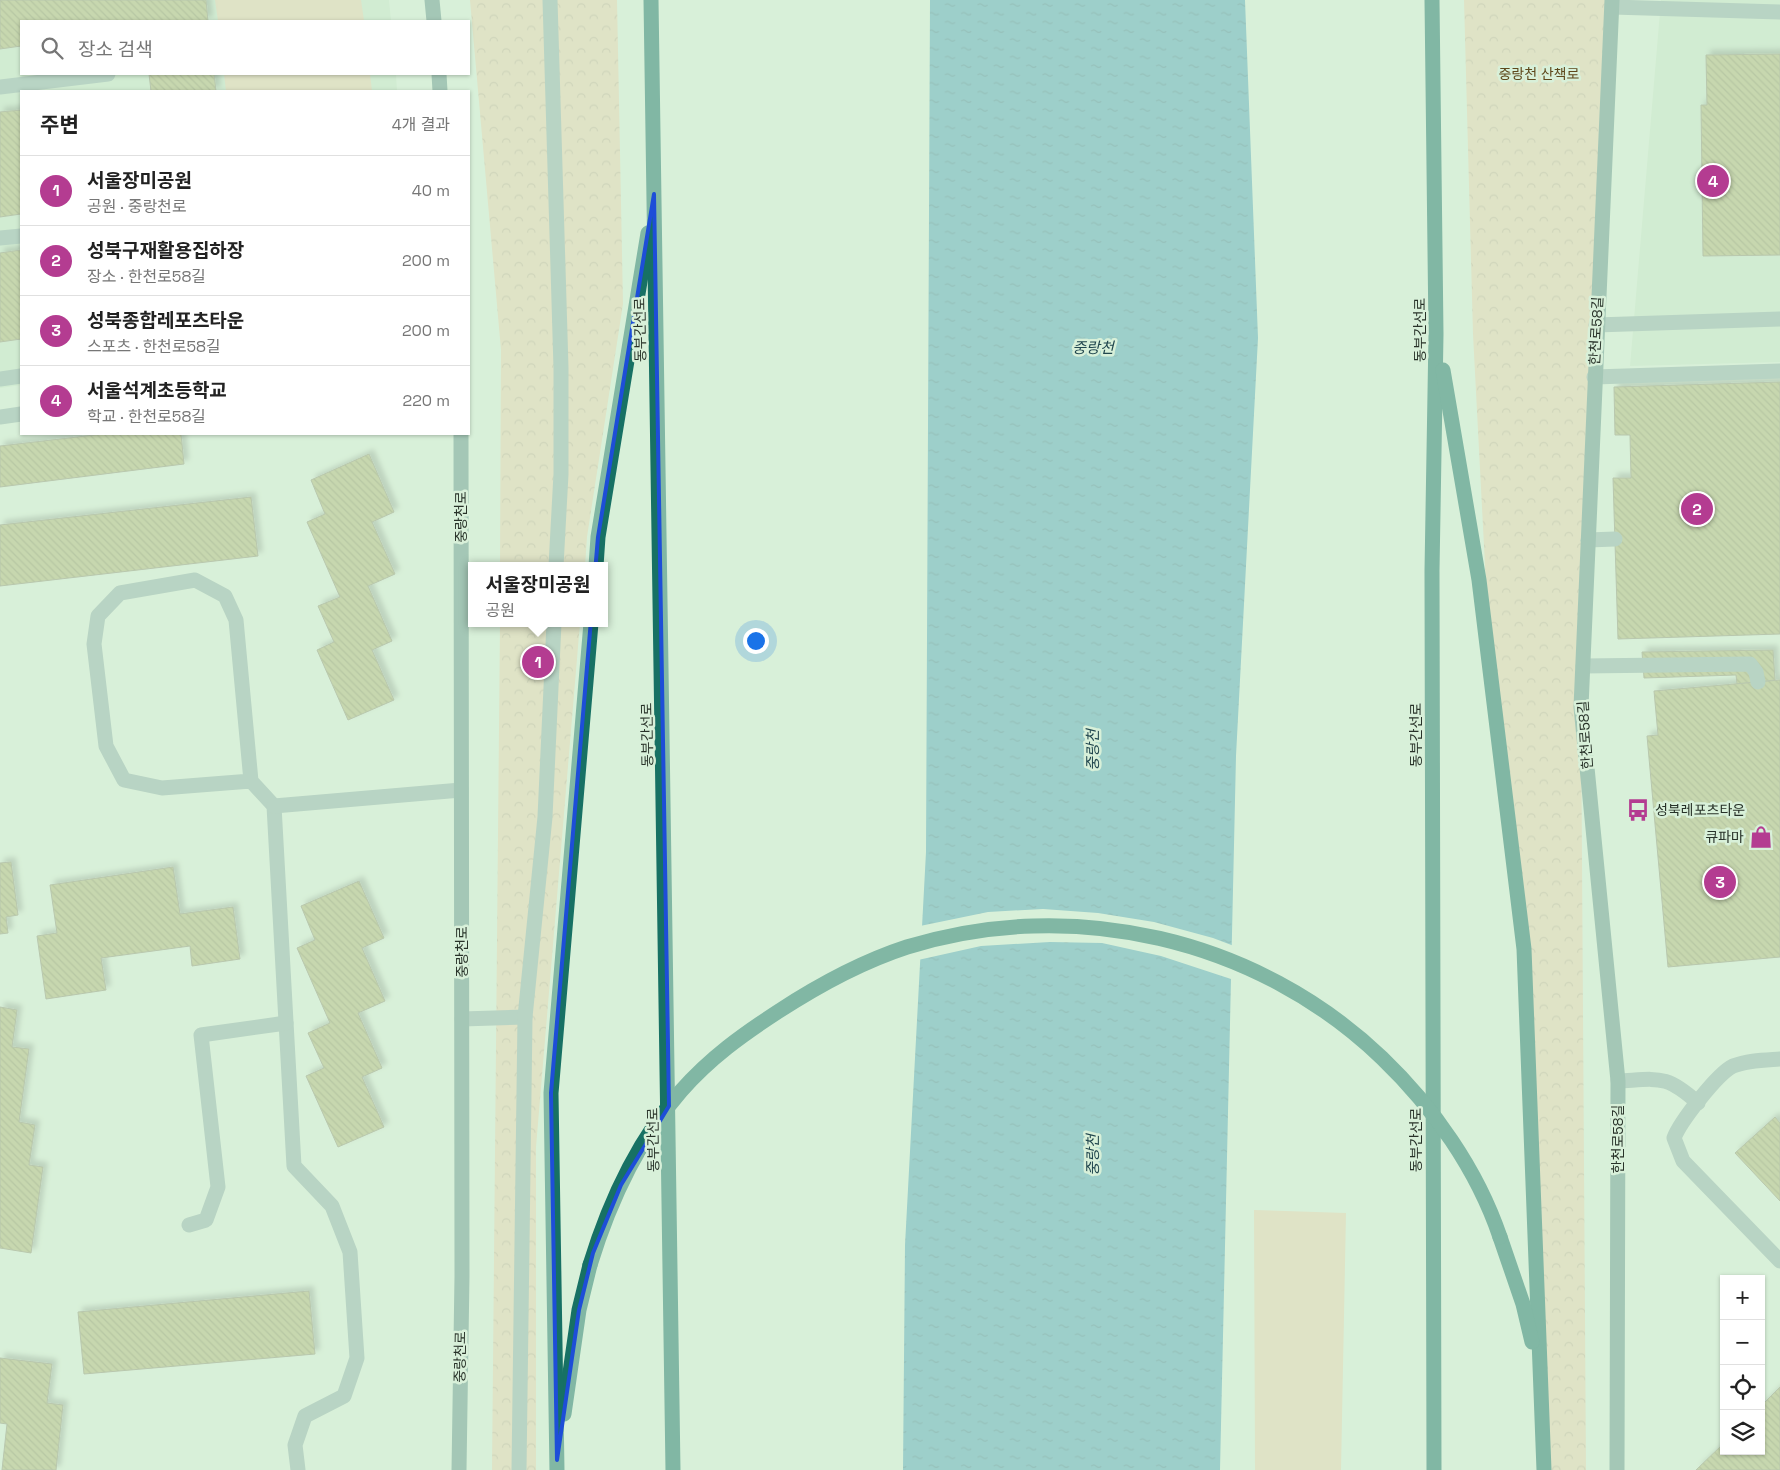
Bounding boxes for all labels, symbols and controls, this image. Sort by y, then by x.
search box [20,20,470,75]
icon: search [38,34,66,62]
text: 장소 검색 [78,37,153,62]
park label: 중랑천 산책로 [1499,65,1580,83]
text: 주변 [40,111,79,138]
text: 4개 결과 [392,114,450,135]
pin: 4 [1697,162,1729,200]
text: 서울장미공원 [87,168,192,193]
text: 1 [52,180,60,201]
text: 40 m [412,180,450,201]
text: 공원 · 중랑천로 [87,196,187,217]
text: 성북구재활용집하장 [87,238,244,263]
text: 2 [51,250,61,271]
text: 200 m [402,250,450,271]
text: 장소 · 한천로58길 [87,266,206,287]
street label: 한천로58길 [1585,296,1607,366]
street label: 동부간선로 [630,298,650,362]
street label: 동부간선로 [1411,298,1429,362]
text: 성북종합레포츠타운 [87,308,244,333]
text: 3 [51,320,61,341]
text: 200 m [402,320,450,341]
text: 스포츠 · 한천로58길 [87,336,221,357]
water label: 중랑천 [1072,338,1116,357]
text: 서울석계초등학교 [87,378,227,403]
text: 4 [51,390,61,411]
text: 220 m [403,390,450,411]
text: 학교 · 한천로58길 [87,406,206,427]
pin: 2 [1681,490,1713,528]
street label: 중랑천로 [452,491,470,543]
popup [468,562,608,627]
text: 서울장미공원 [486,572,590,597]
text: 공원 [486,600,515,621]
your location [743,628,769,654]
pin: 1 [522,643,554,681]
street label: 한천로58길 [1574,700,1596,770]
street label: 동부간선로 [637,703,657,767]
street label: 동부간선로 [1407,703,1425,767]
water label: 중랑천 [1083,727,1102,771]
bus stop icon: 성북레포츠타운 [1625,797,1651,823]
place label: 성북레포츠타운 [1655,801,1745,819]
shop icon: 큐파마 [1748,824,1774,850]
place label: 큐파마 [1705,828,1744,846]
pin: 3 [1704,863,1736,901]
street label: 중랑천로 [453,926,471,978]
street label: 한천로58길 [1609,1105,1627,1173]
street label: 동부간선로 [643,1108,663,1172]
street label: 동부간선로 [1407,1108,1425,1172]
water label: 중랑천 [1083,1132,1102,1176]
map controls [1720,1275,1765,1455]
button: + [1720,1275,1765,1320]
button: − [1720,1320,1765,1365]
street label: 중랑천로 [451,1331,469,1383]
button: locate [1720,1365,1765,1410]
button: layers [1720,1410,1765,1455]

